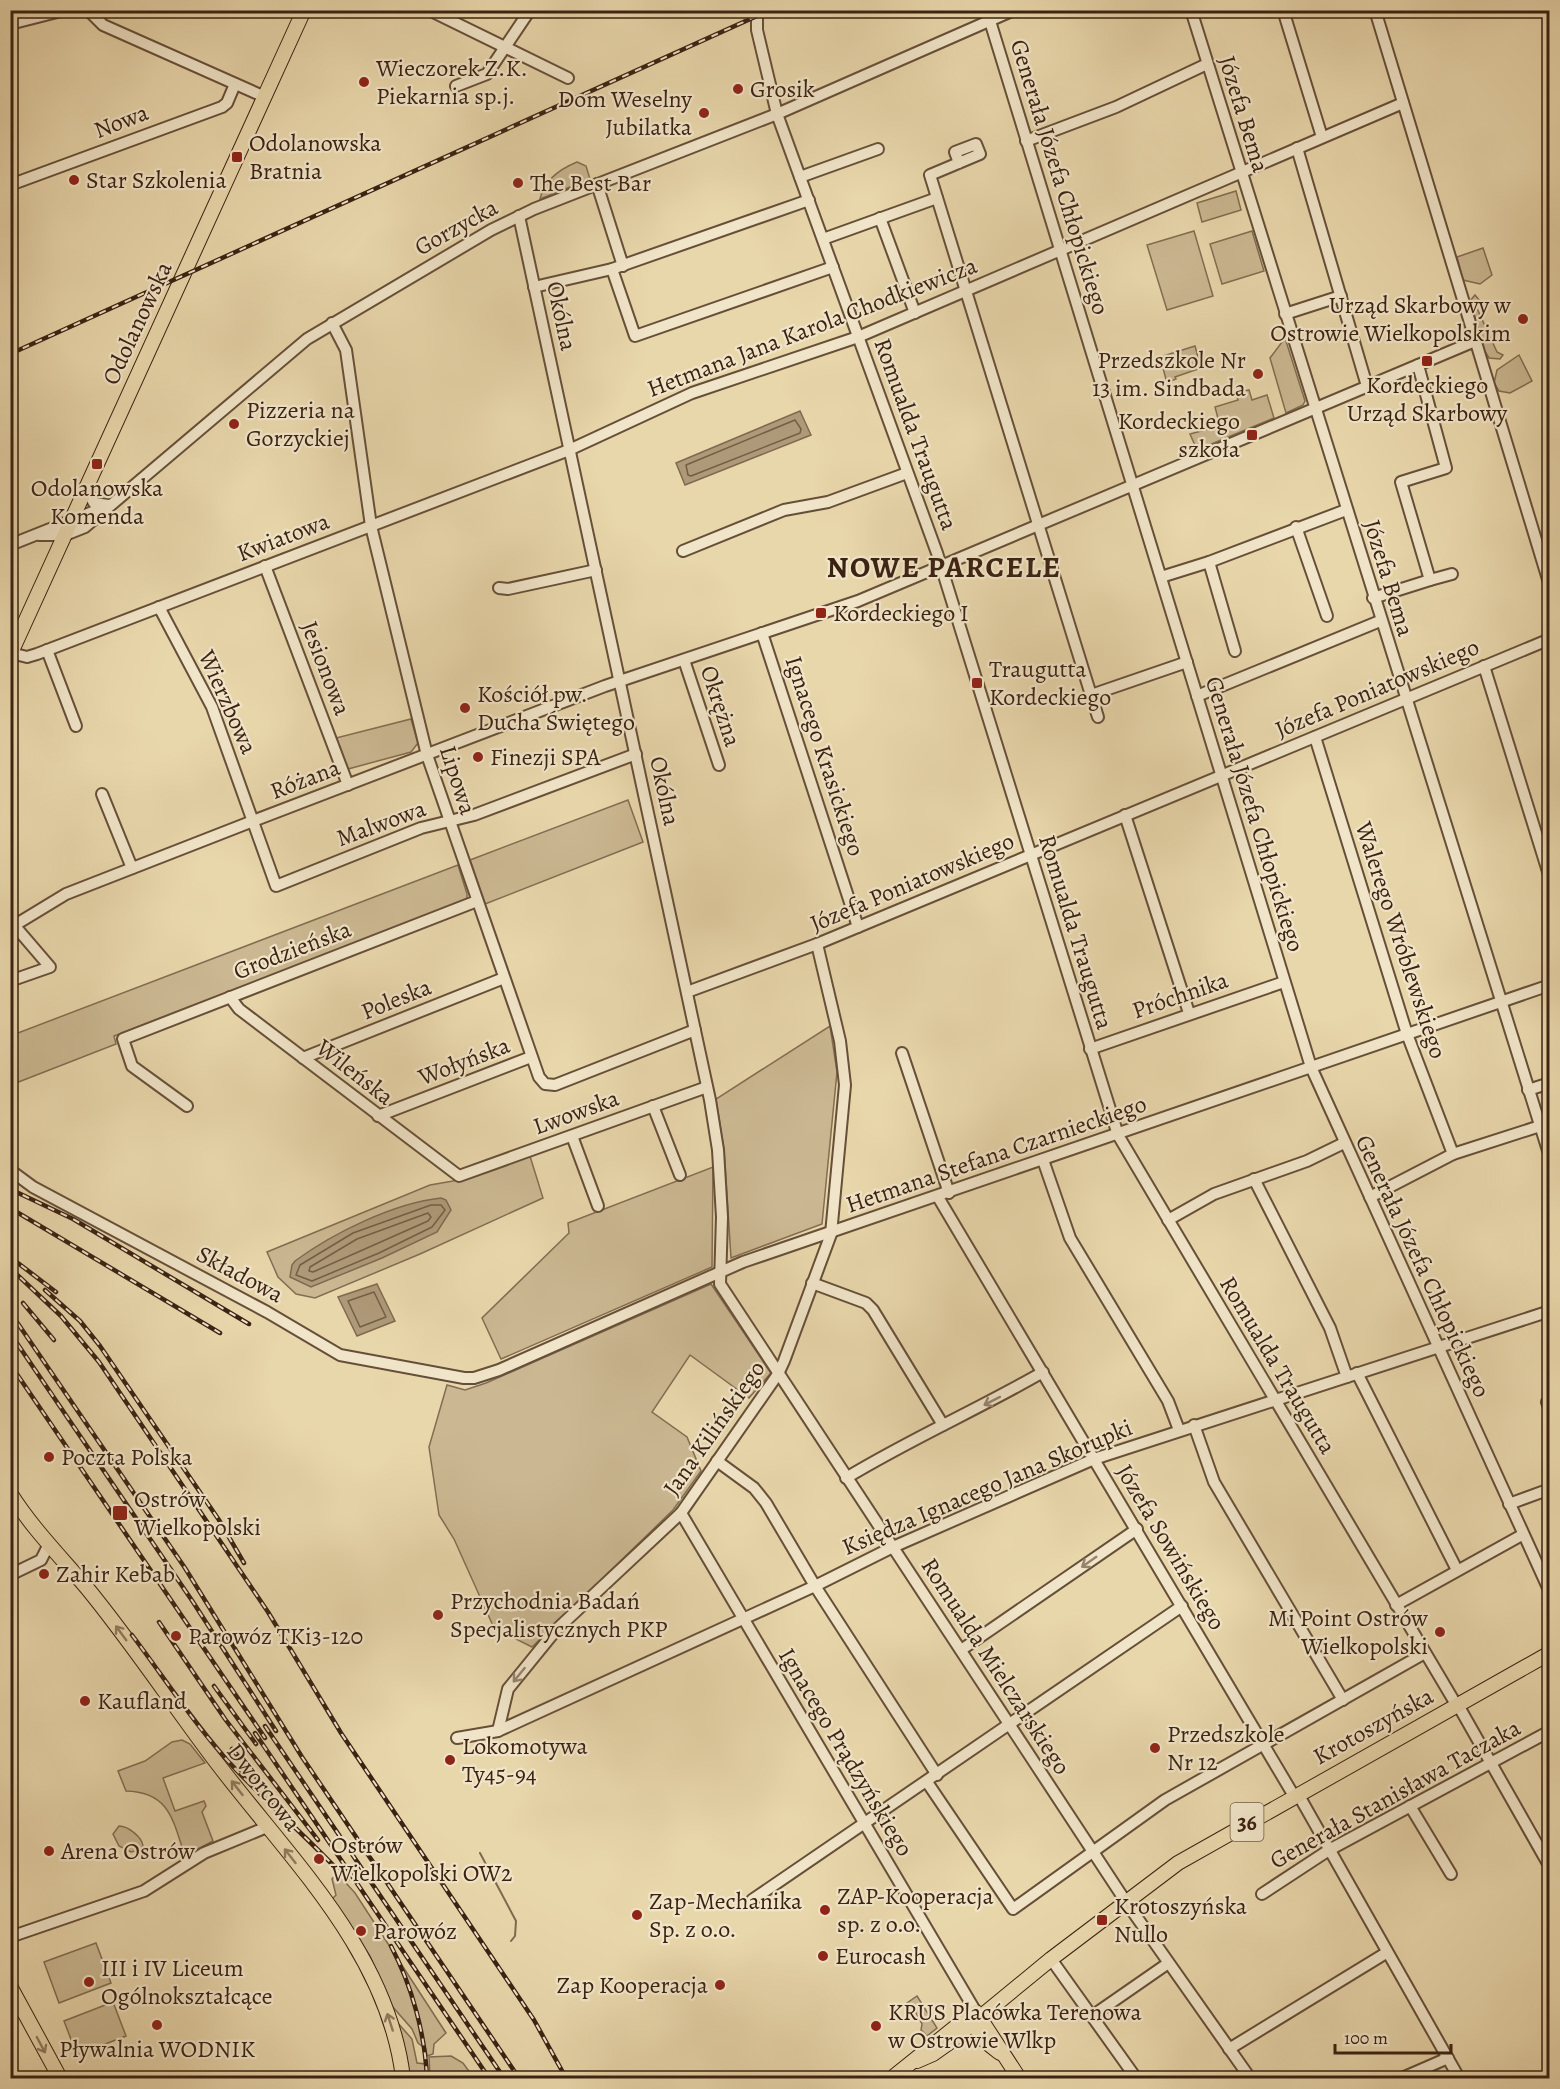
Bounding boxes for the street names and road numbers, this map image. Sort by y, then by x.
street label: Generała Józefa Chłopickiego [1003,36,1117,318]
street label: Józefa Bema [1211,52,1277,177]
street label: Nowa [89,96,154,146]
street label: Gorzycka [409,191,504,263]
street label: Hetmana Jana Karola Chodkiewicza [642,249,982,405]
street label: Odolanowska [95,256,180,390]
street label: Okólna [539,278,585,354]
street label: Romualda Traugutta [866,334,966,535]
street label: Kwiatowa [232,504,335,569]
street label: Józefa Bema [1356,516,1422,641]
street label: Jesionowa [293,616,359,720]
street label: Józefa Poniatowskiego [1270,631,1484,745]
street label: Wierzbowa [190,644,265,760]
street label: Ignacego Krasickiego [778,652,872,860]
street label: Okrężna [693,661,749,751]
street label: Generała Józefa Chłopickiego [1198,673,1312,955]
street label: Lipowa [432,741,484,819]
street label: Różana [265,751,345,807]
street label: Okólna [642,753,688,829]
street label: Malwowa [332,792,431,854]
street label: Walerego Wróblewskiego [1347,817,1454,1063]
street label: Józefa Poniatowskiego [805,825,1019,939]
street label: Romualda Traugutta [1031,831,1121,1034]
street label: Grodzieńska [229,913,356,987]
street label: Próchnika [1128,963,1233,1026]
street label: Poleska [356,970,437,1028]
street label: Wołyńska [413,1029,515,1093]
street label: Wileńska [309,1031,401,1113]
street label: Lwowska [529,1081,624,1142]
street label: Hetmana Stefana Czarnieckiego [841,1087,1151,1221]
street label: Generała Józefa Chłopickiego [1348,1130,1498,1402]
street label: Składowa [191,1238,290,1311]
street label: Romualda Traugutta [1212,1270,1344,1461]
street label: Jana Kilińskiego [656,1354,772,1502]
street label: Księdza Ignacego Jana Skorupki [837,1411,1137,1563]
street label: Józefa Sowińskiego [1109,1458,1233,1636]
street label: Romualda Mielczarskiego [914,1551,1078,1781]
street label: Ignacego Prądzyńskiego [771,1642,921,1862]
street label: Krotoszyńska [1307,1679,1440,1772]
street label: Generała Stanisława Taczaka [1264,1711,1527,1876]
street label: Dworcowa [219,1736,309,1838]
road number: 36 [1230,1803,1264,1841]

